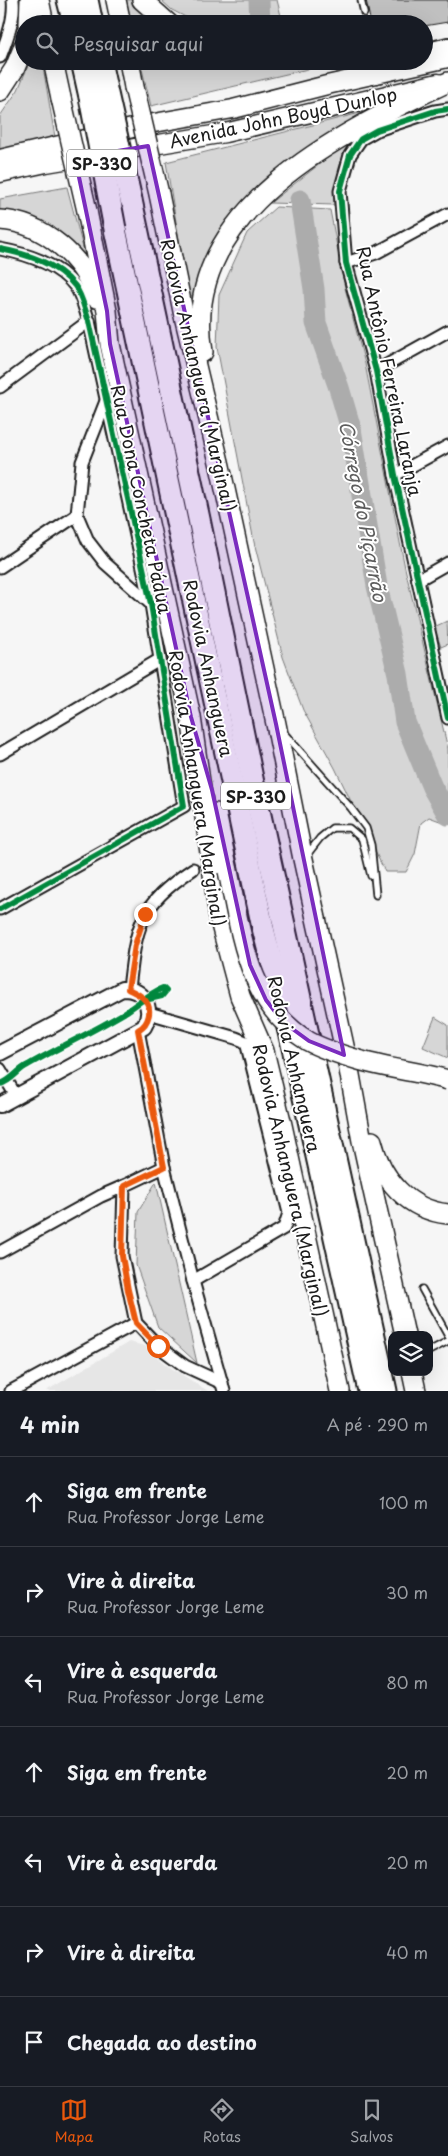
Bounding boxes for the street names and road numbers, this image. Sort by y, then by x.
street label: Avenida John Boyd Dunlop [167,80,399,154]
road number: SP-330 [67,150,137,177]
street label: Rodovia Anhanguera (Marginal) [154,236,244,514]
street label: Rua Antônio Ferreira Laranja [350,244,430,499]
street label: Rua Dona Concheta Pádua [105,382,180,617]
street label: Rodovia Anhanguera [177,577,241,759]
street label: Rodovia Anhanguera (Marginal) [163,648,233,928]
road number: SP-330 [221,782,291,809]
street label: Rodovia Anhanguera [261,973,329,1155]
street label: Rodovia Anhanguera (Marginal) [246,1041,336,1319]

